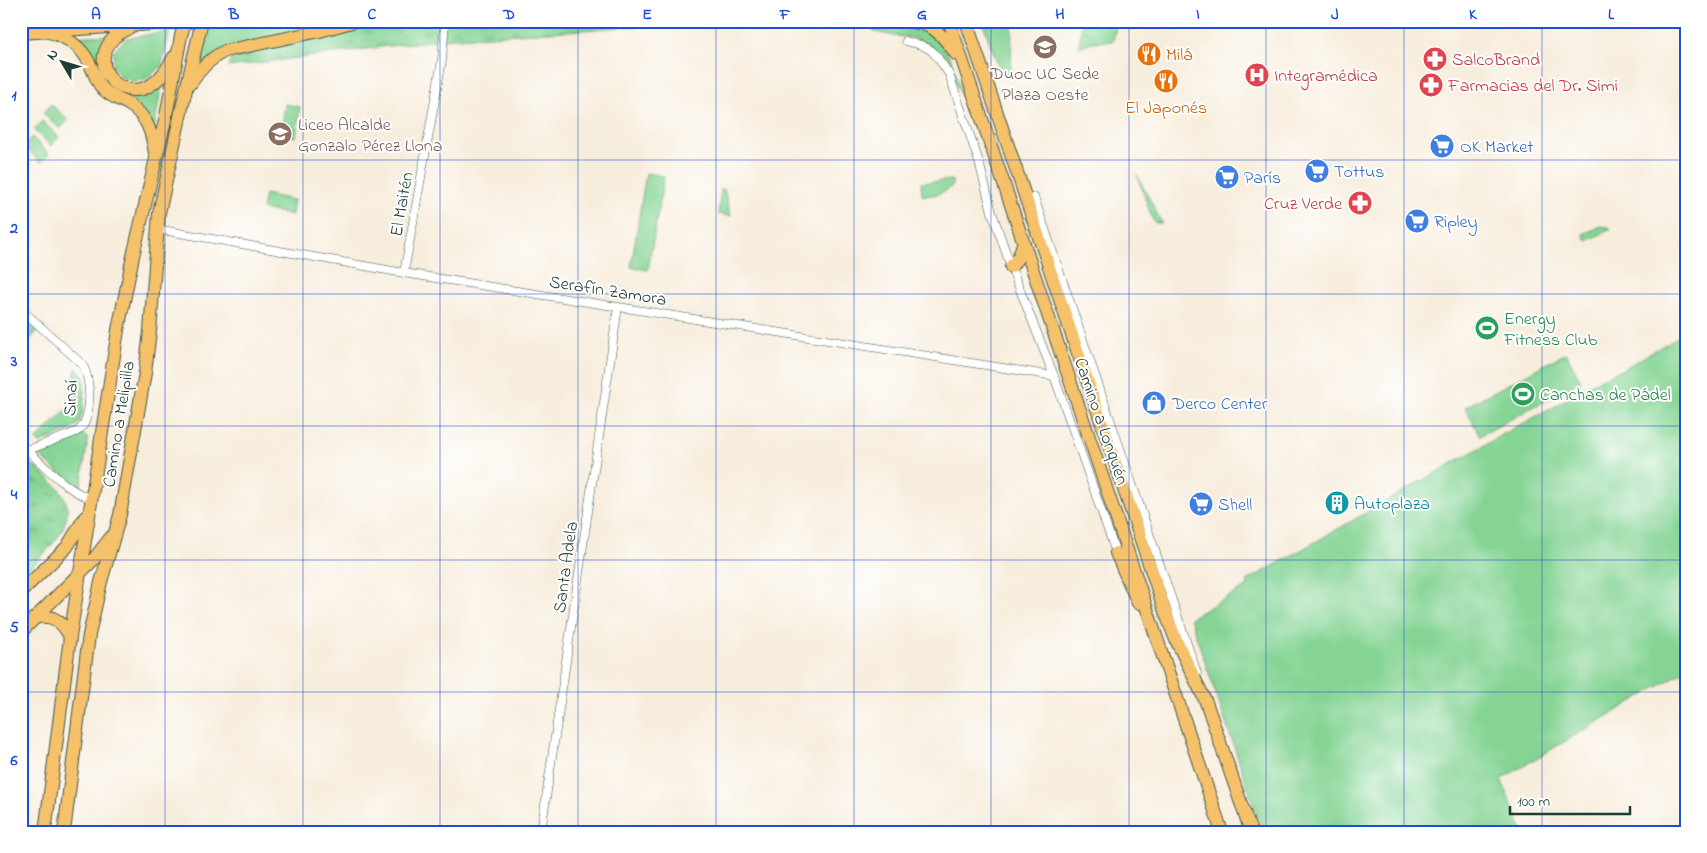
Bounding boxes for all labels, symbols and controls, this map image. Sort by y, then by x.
text: A [91,3,101,27]
text: B [228,3,240,27]
text: C [368,3,377,27]
text: D [502,3,515,27]
text: E [642,3,652,27]
text: F [779,3,791,27]
text: G [917,3,927,27]
text: H [1055,3,1065,27]
text: I [1196,3,1200,27]
text: J [1331,3,1339,27]
text: K [1469,3,1478,27]
text: L [1608,3,1615,27]
school or university icon: Duoc UC Sede Plaza Oeste [1032,34,1058,60]
north arrow [38,38,88,88]
restaurant icon: Milá [1136,41,1162,67]
place label: Milá [1166,43,1192,69]
text: N [42,45,64,65]
pharmacy icon: SalcoBrand [1422,46,1448,72]
place label: SalcoBrand [1452,48,1540,74]
place label: Duoc UC Sede Plaza Oeste [990,62,1100,109]
hospital icon: Integramédica [1244,62,1270,88]
place label: Integramédica [1274,64,1378,91]
restaurant icon: El Japonés [1153,68,1179,94]
pharmacy icon: Farmacias del Dr. Simi [1418,72,1444,98]
place label: Farmacias del Dr. Simi [1447,74,1618,100]
text: 1 [11,84,17,108]
place label: El Japonés [1125,96,1207,122]
place label: Liceo Alcalde Gonzalo Pérez Llona [298,113,442,160]
school or university icon: Liceo Alcalde Gonzalo Pérez Llona [267,121,293,147]
supermarket icon: OK Market [1429,133,1455,159]
place label: OK Market [1460,135,1533,161]
supermarket icon: Tottus [1304,158,1330,184]
place label: Tottus [1334,160,1384,186]
supermarket icon: París [1214,164,1240,190]
place label: París [1244,166,1281,192]
street label: El Maitén [384,170,421,239]
pharmacy icon: Cruz Verde [1347,190,1373,216]
place label: Cruz Verde [1264,192,1343,218]
supermarket icon: Ripley [1404,208,1430,234]
place label: Ripley [1434,210,1478,236]
text: 2 [9,217,18,241]
street label: Serafín Zamora [547,270,668,314]
place label: Energy Fitness Club [1503,307,1598,354]
sports icon: Energy Fitness Club [1474,315,1500,341]
text: 3 [10,350,18,374]
street label: Camino a Lonquén [1066,354,1134,489]
street label: Camino a Melipilla [97,359,143,489]
street label: Sinaí [58,379,86,417]
sports icon: Canchas de Pádel [1510,381,1536,407]
place label: Canchas de Pádel [1540,383,1671,409]
shop icon: Derco Center [1141,390,1167,416]
place label: Derco Center [1171,392,1268,418]
text: 4 [10,483,18,507]
building icon: Autoplaza [1324,490,1350,516]
supermarket icon: Shell [1188,491,1214,517]
place label: Autoplaza [1354,492,1430,518]
place label: Shell [1218,493,1252,519]
street label: Santa Adela [548,520,586,615]
text: 5 [9,616,19,640]
text: 6 [9,749,18,773]
scale bar [1510,783,1630,815]
text: 100 m [1517,791,1550,813]

